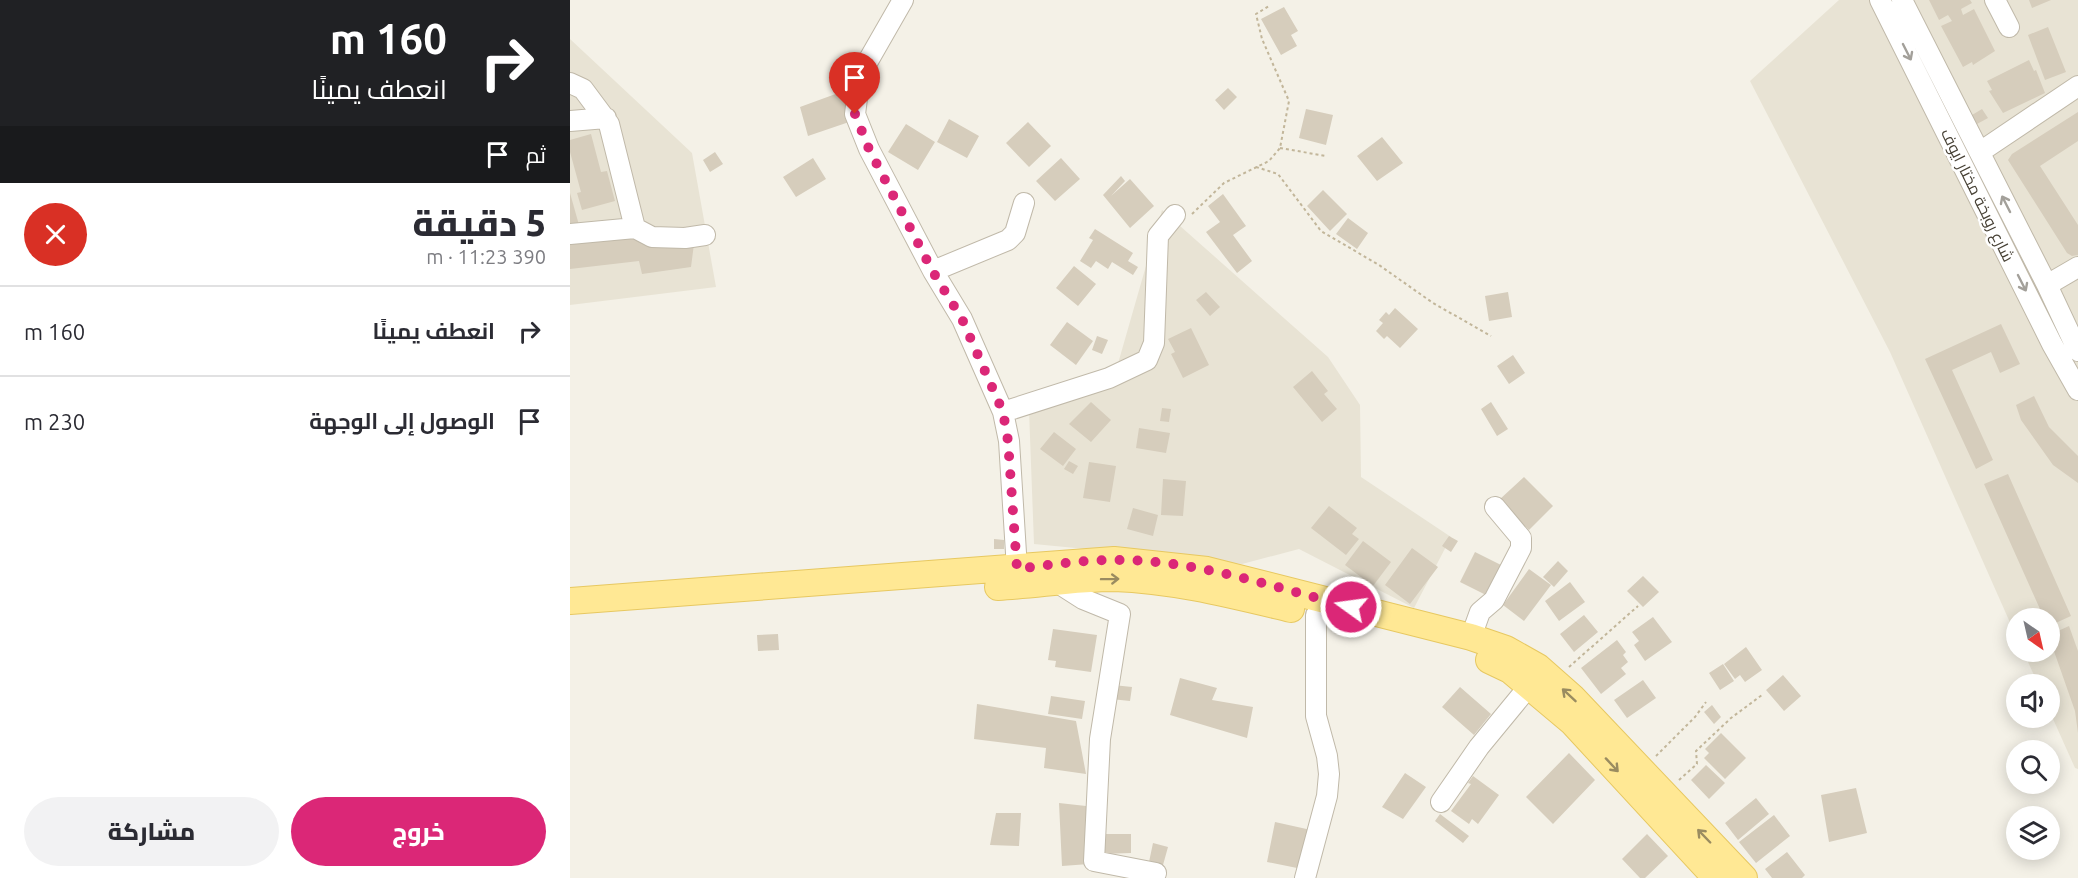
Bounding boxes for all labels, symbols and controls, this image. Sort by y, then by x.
text: 160 m [330,15,447,62]
icon: right [468,24,546,102]
one-way arrow [1901,42,1913,60]
pin [829,52,880,114]
icon: arrive [838,61,871,94]
text: انعطف يمينًا [311,74,447,104]
street label: شارع روبخة مختار ايوف [1935,125,2018,266]
icon: arrive [481,138,514,171]
text: ثم [526,142,546,167]
one-way arrow [2000,196,2012,213]
text: 5 دقيقة [413,202,546,243]
button: close [24,203,87,266]
text: 390 m · 11:23 [426,245,546,268]
one-way arrow [2016,273,2028,291]
icon: right [513,315,546,348]
text: انعطف يمينًا [373,318,495,343]
text: 160 m [24,319,85,344]
icon: arrive [513,405,546,438]
text: الوصول إلى الوجهة [309,408,495,433]
text: 230 m [24,409,85,434]
one-way arrow [1100,573,1119,585]
position arrow [1319,575,1383,639]
north arrow [2006,608,2060,662]
map controls [2006,608,2060,860]
button: sound [2006,674,2060,728]
one-way arrow [1562,688,1577,702]
button: search [2006,740,2060,794]
one-way arrow [1605,758,1619,773]
button: مشاركة [24,797,279,866]
button: خروج [291,797,546,866]
button: layers [2006,806,2060,860]
one-way arrow [1696,828,1711,843]

